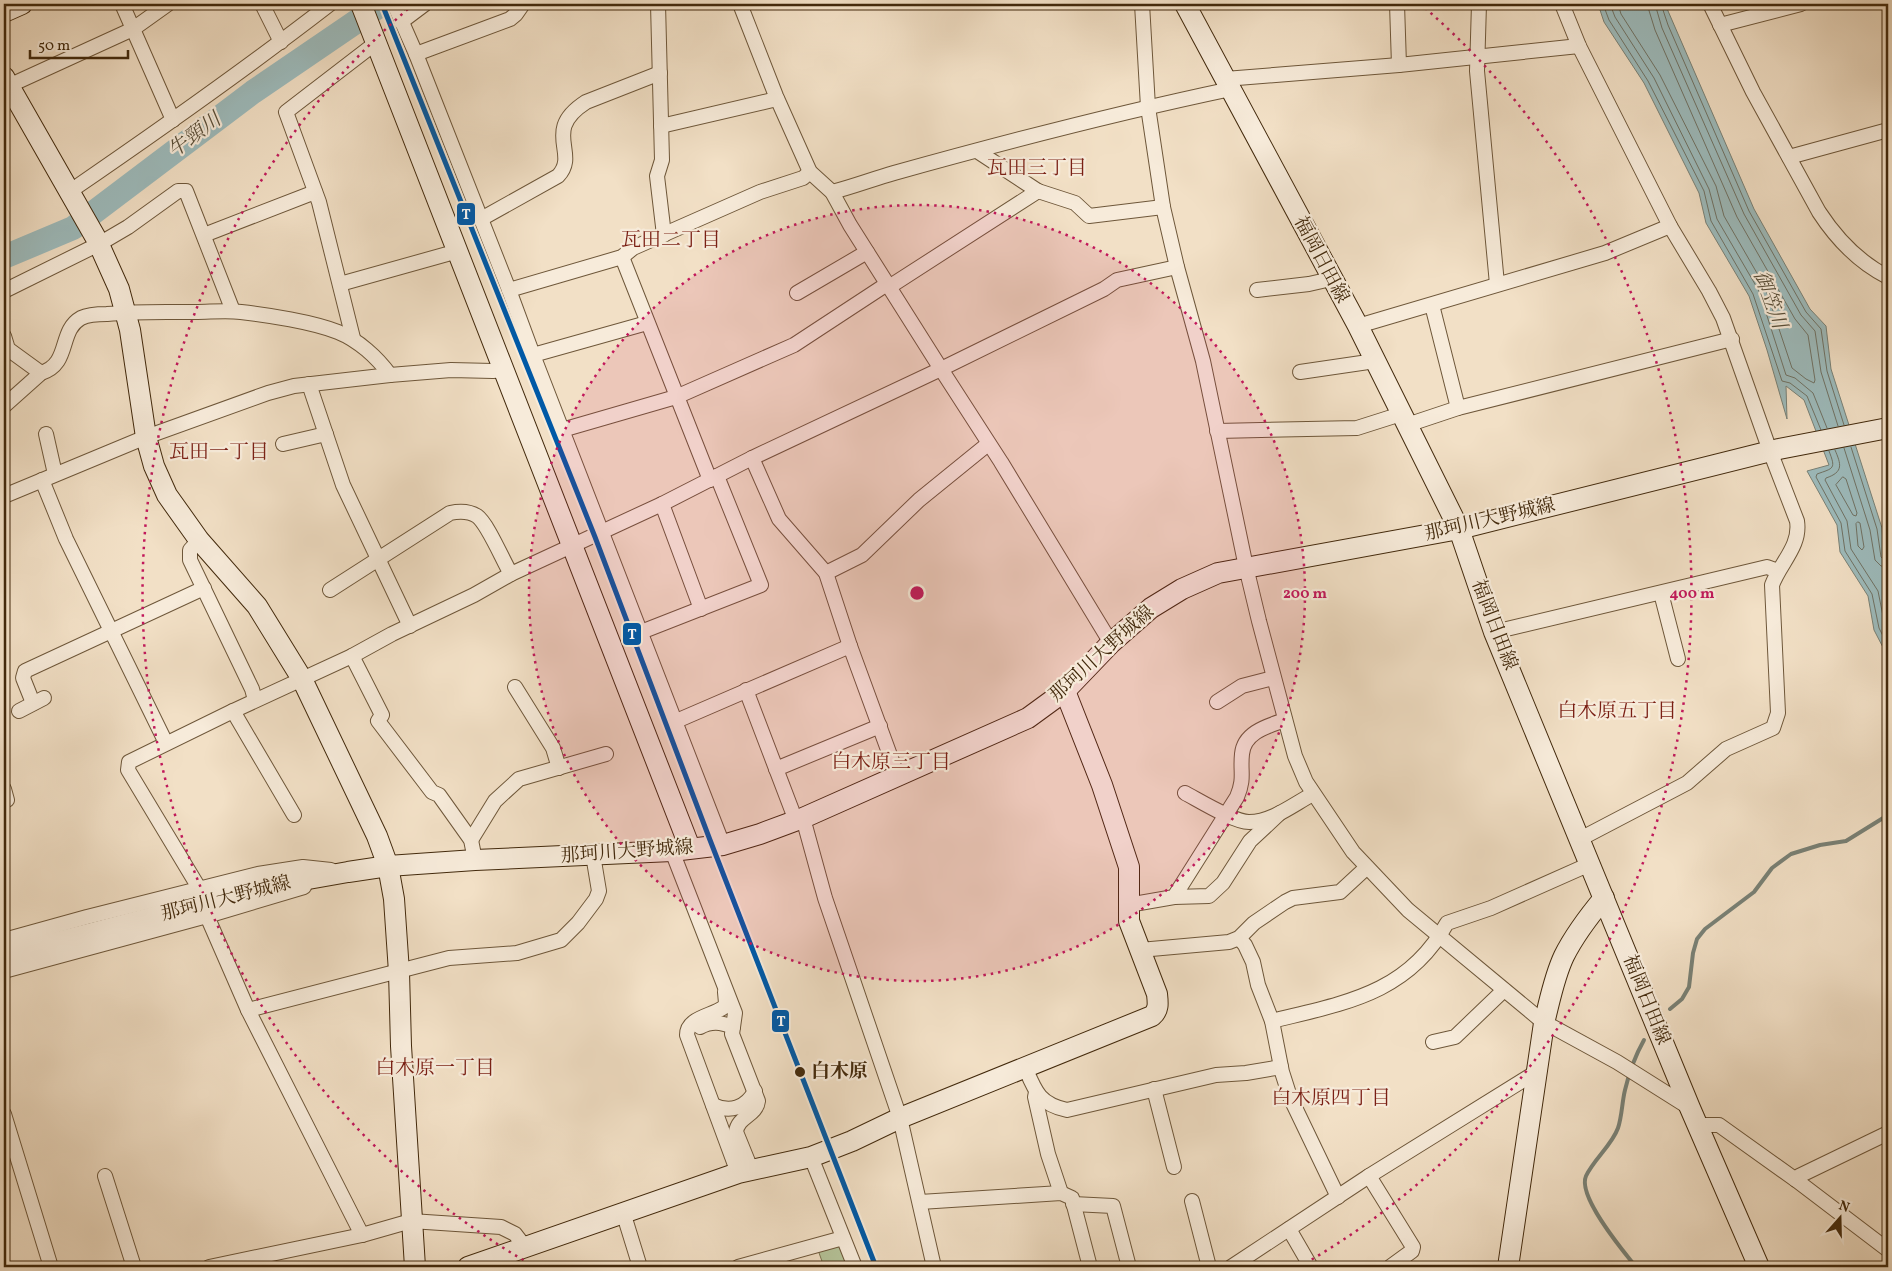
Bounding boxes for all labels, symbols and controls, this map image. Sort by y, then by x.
scale bar [30,28,128,60]
text: 50 m [38,36,70,57]
water label: 牛頸川 [163,106,229,165]
district label: 瓦田三丁目 [987,155,1087,183]
line badge: T [456,202,476,226]
text: T [461,206,471,225]
street label: 福岡日田線 [1287,212,1355,308]
district label: 瓦田二丁目 [621,227,721,255]
water label: 御笠川 [1746,267,1793,335]
district label: 瓦田一丁目 [169,439,269,467]
street label: 那珂川大野城線 [1422,492,1558,548]
street label: 福岡日田線 [1465,576,1523,674]
centre of rings [908,584,926,602]
text: 200 m [1283,584,1327,605]
text: 400 m [1670,584,1715,605]
street label: 那珂川大野城線 [1044,600,1160,708]
line badge: T [622,622,642,646]
text: T [627,626,637,645]
district label: 白木原五丁目 [1557,698,1677,726]
district label: 白木原三丁目 [831,749,951,777]
street label: 那珂川大野城線 [560,834,694,870]
street label: 那珂川大野城線 [158,870,294,928]
street label: 福岡日田線 [1616,951,1676,1049]
line badge: T [771,1009,790,1033]
text: T [776,1013,786,1032]
district label: 白木原一丁目 [375,1055,495,1083]
place label: 白木原 [811,1059,868,1085]
marker: 白木原 [793,1065,807,1079]
district label: 白木原四丁目 [1271,1085,1391,1113]
north arrow [1814,1194,1864,1244]
text: N [1836,1197,1852,1218]

